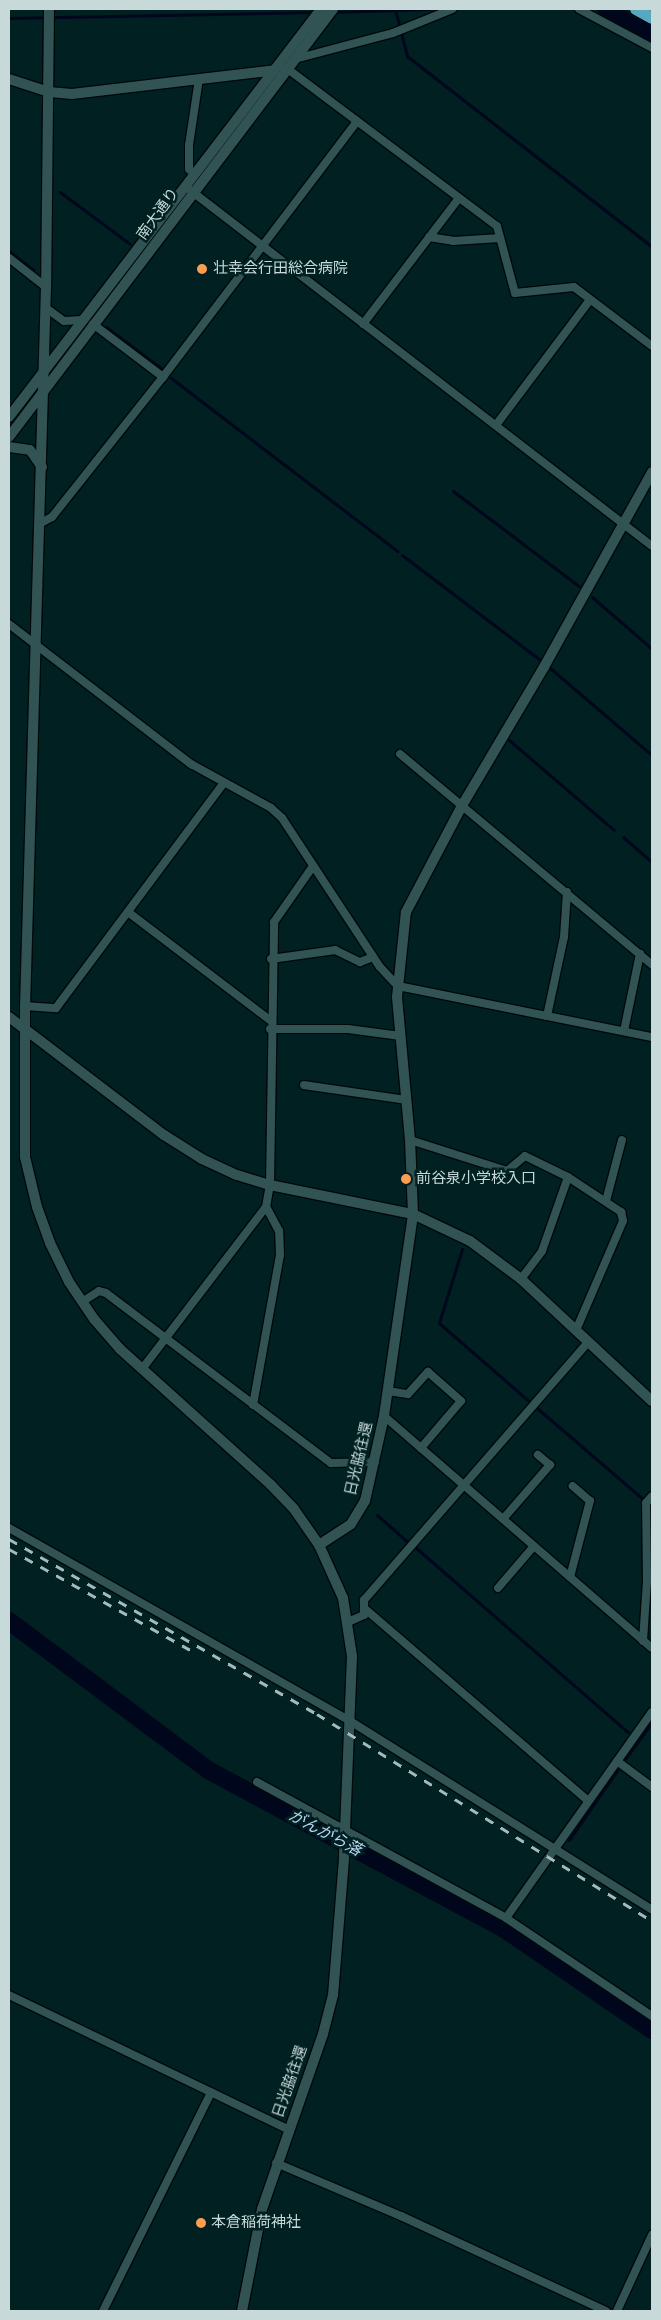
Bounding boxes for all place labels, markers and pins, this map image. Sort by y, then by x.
place label: 壮幸会行田総合病院 [213,260,348,278]
marker: 壮幸会行田総合病院 [195,262,209,276]
place label: 前谷泉小学校入口 [416,1170,536,1188]
marker: 前谷泉小学校入口 [400,1173,412,1185]
place label: 本倉稲荷神社 [211,2214,301,2232]
marker: 本倉稲荷神社 [195,2217,207,2229]

